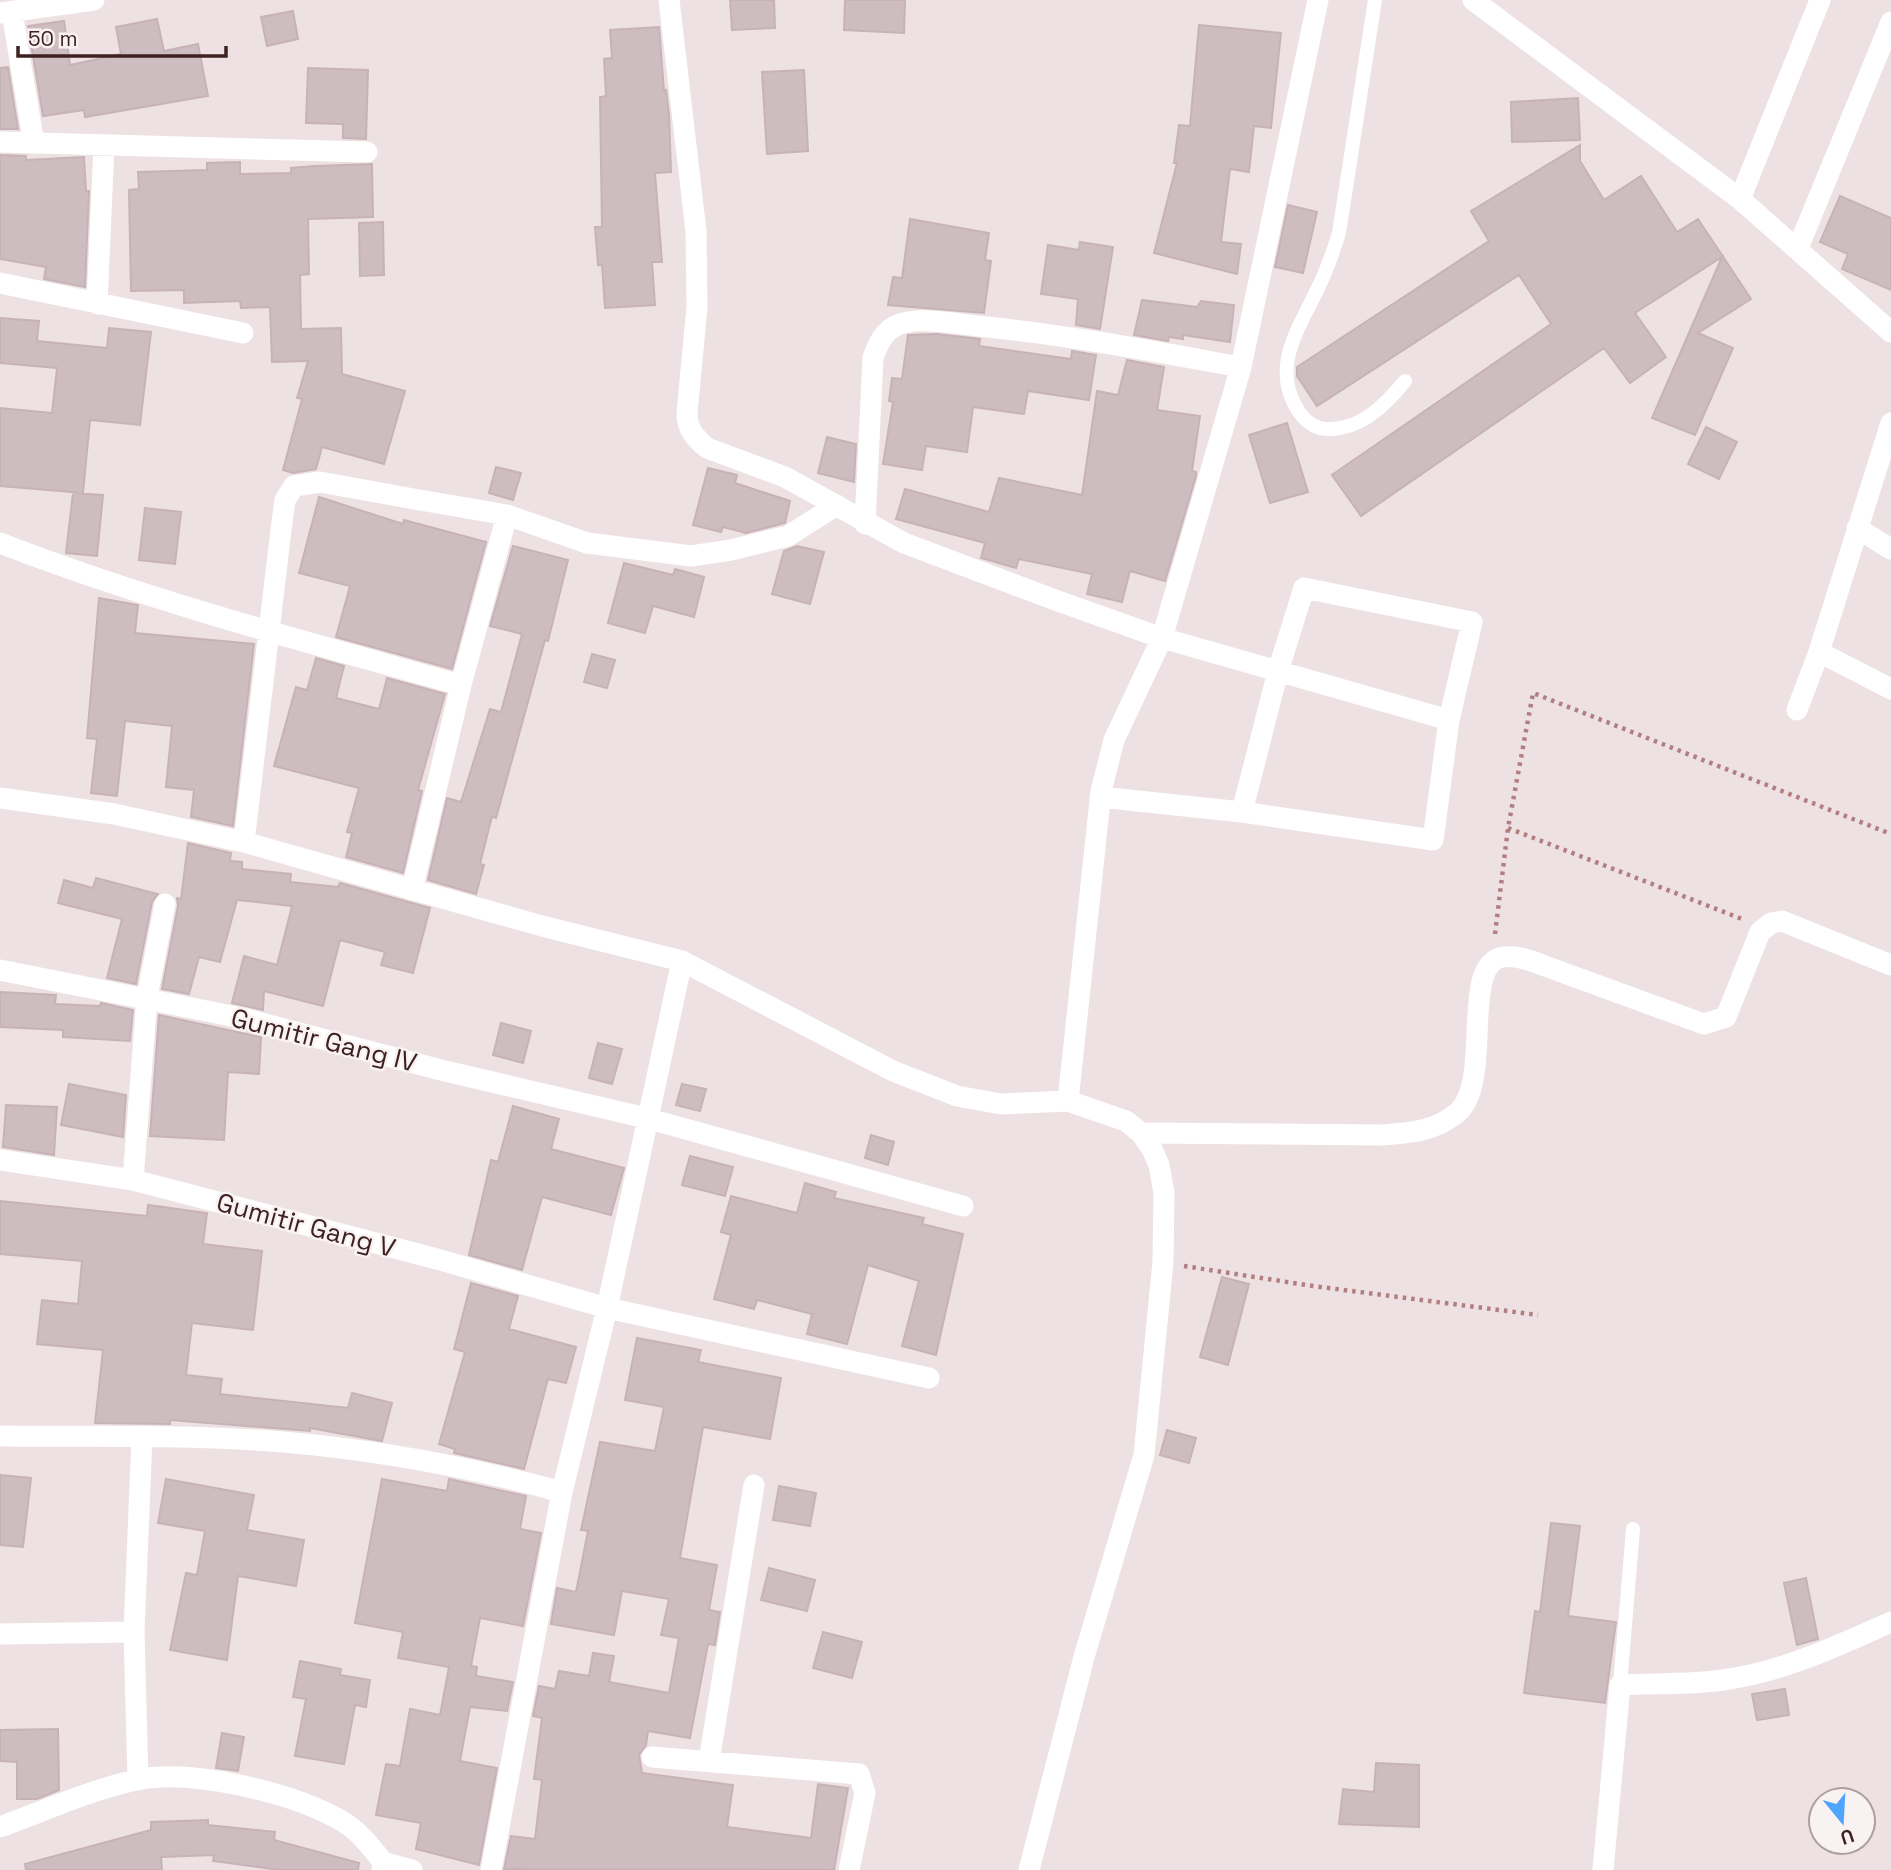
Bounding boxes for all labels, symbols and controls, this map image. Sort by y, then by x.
scale bar [18,14,226,58]
text: 50 m [28,25,78,52]
street label: Gumitir Gang IV [227,1000,421,1080]
street label: Gumitir Gang V [213,1185,399,1265]
north arrow [1807,1786,1877,1856]
text: U [1837,1823,1857,1851]

